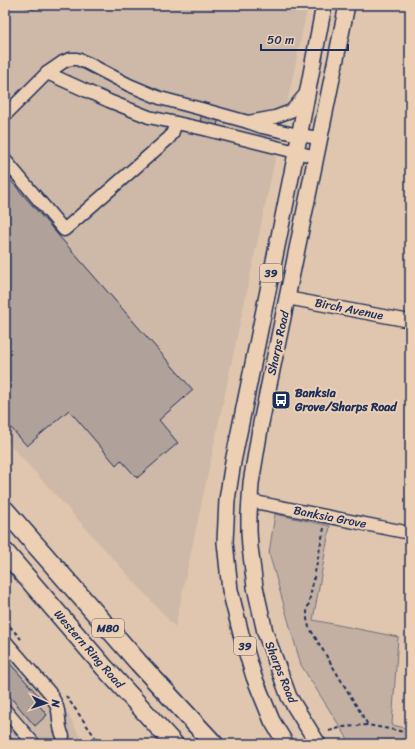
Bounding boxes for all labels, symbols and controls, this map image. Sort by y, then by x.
scale bar [261,26,348,52]
text: 50 m [267,29,294,51]
road number: 39 [260,264,282,282]
street label: Birch Avenue [313,292,385,326]
street label: Sharps Road [260,308,296,377]
place label: Banksia Grove/Sharps Road [294,382,398,418]
bus stop icon: Banksia Grove/Sharps Road [270,389,292,411]
street label: Banksia Grove [292,499,368,535]
street label: Western Ring Road [48,604,131,695]
road number: M80 [92,619,124,637]
road number: 39 [234,637,256,655]
street label: Sharps Road [259,638,304,707]
north arrow [26,683,66,723]
text: N [46,698,65,708]

